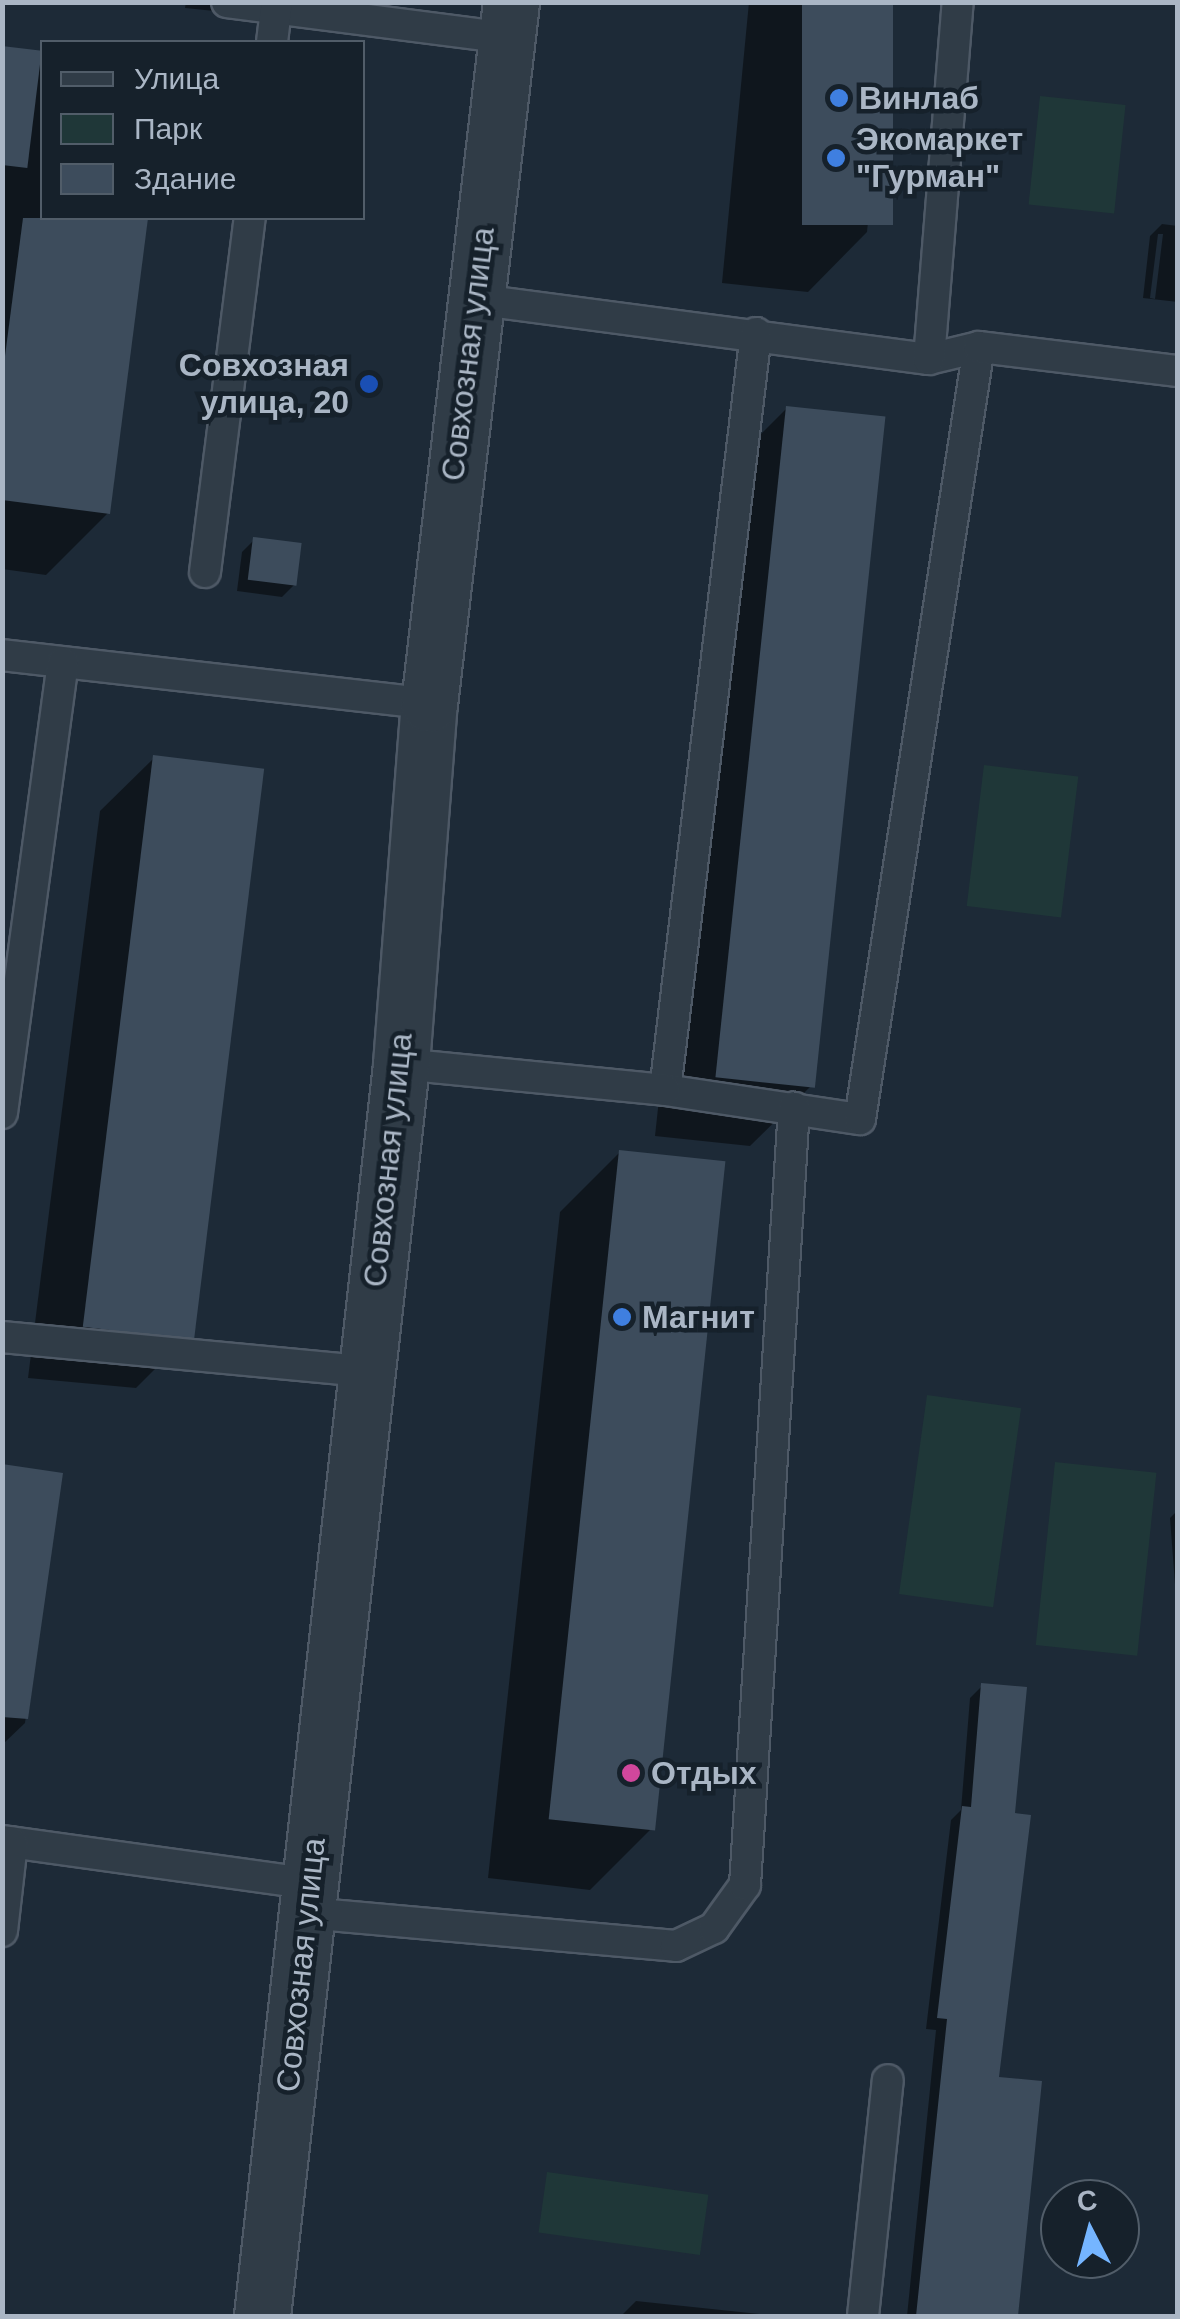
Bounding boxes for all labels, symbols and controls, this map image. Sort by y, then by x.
legend [40,40,365,220]
text: Улица [134,62,219,95]
place label: Винлаб [859,79,979,117]
marker: Винлаб [828,87,850,109]
text: Парк [134,112,202,145]
place label: Экомаркет "Гурман" [856,121,1023,196]
marker: Экомаркет "Гурман" [825,147,847,169]
text: Здание [134,162,236,195]
street label: Совхозная улица [433,225,503,483]
place label: Совхозная улица, 20 [179,347,349,422]
marker: Совхозная улица, 20 [358,373,380,395]
street label: Совхозная улица [356,1031,420,1289]
place label: Магнит [642,1298,755,1336]
marker: Магнит [611,1306,633,1328]
place label: Отдых [651,1754,757,1792]
marker: Отдых [620,1762,642,1784]
street label: Совхозная улица [269,1836,333,2094]
north arrow [1040,2179,1140,2279]
text: С [1075,2184,1099,2217]

